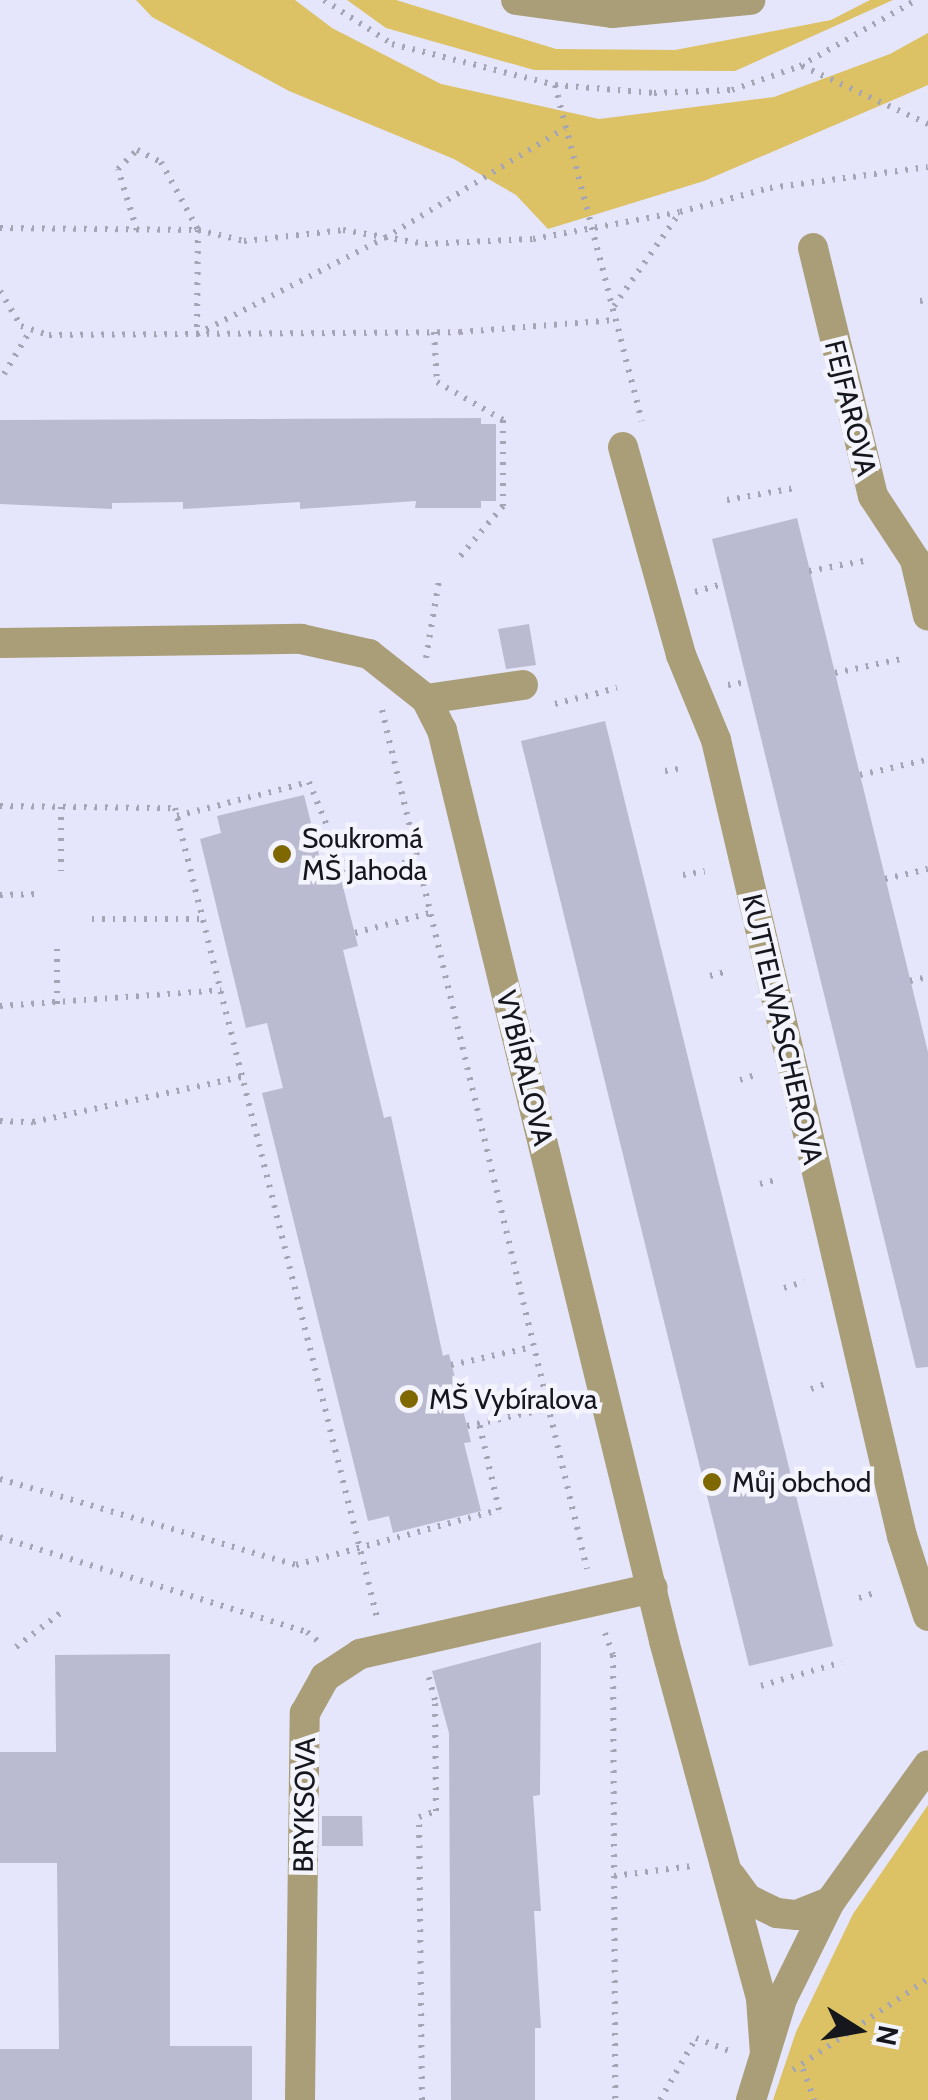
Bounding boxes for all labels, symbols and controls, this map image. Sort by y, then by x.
street label: FEJFAROVA [818,337,884,479]
place label: Soukromá MŠ Jahoda [302,821,427,887]
marker: Soukromá MŠ Jahoda [271,843,293,865]
street label: KUTTELWASCHEROVA [736,890,830,1168]
street label: VYBÍRALOVA [490,987,560,1149]
place label: MŠ Vybíralova [429,1382,597,1416]
marker: MŠ Vybíralova [398,1388,420,1410]
place label: Můj obchod [732,1465,871,1499]
marker: Můj obchod [701,1471,723,1493]
street label: BRYKSOVA [286,1737,322,1873]
north arrow [808,1980,908,2080]
text: N [869,2023,906,2049]

